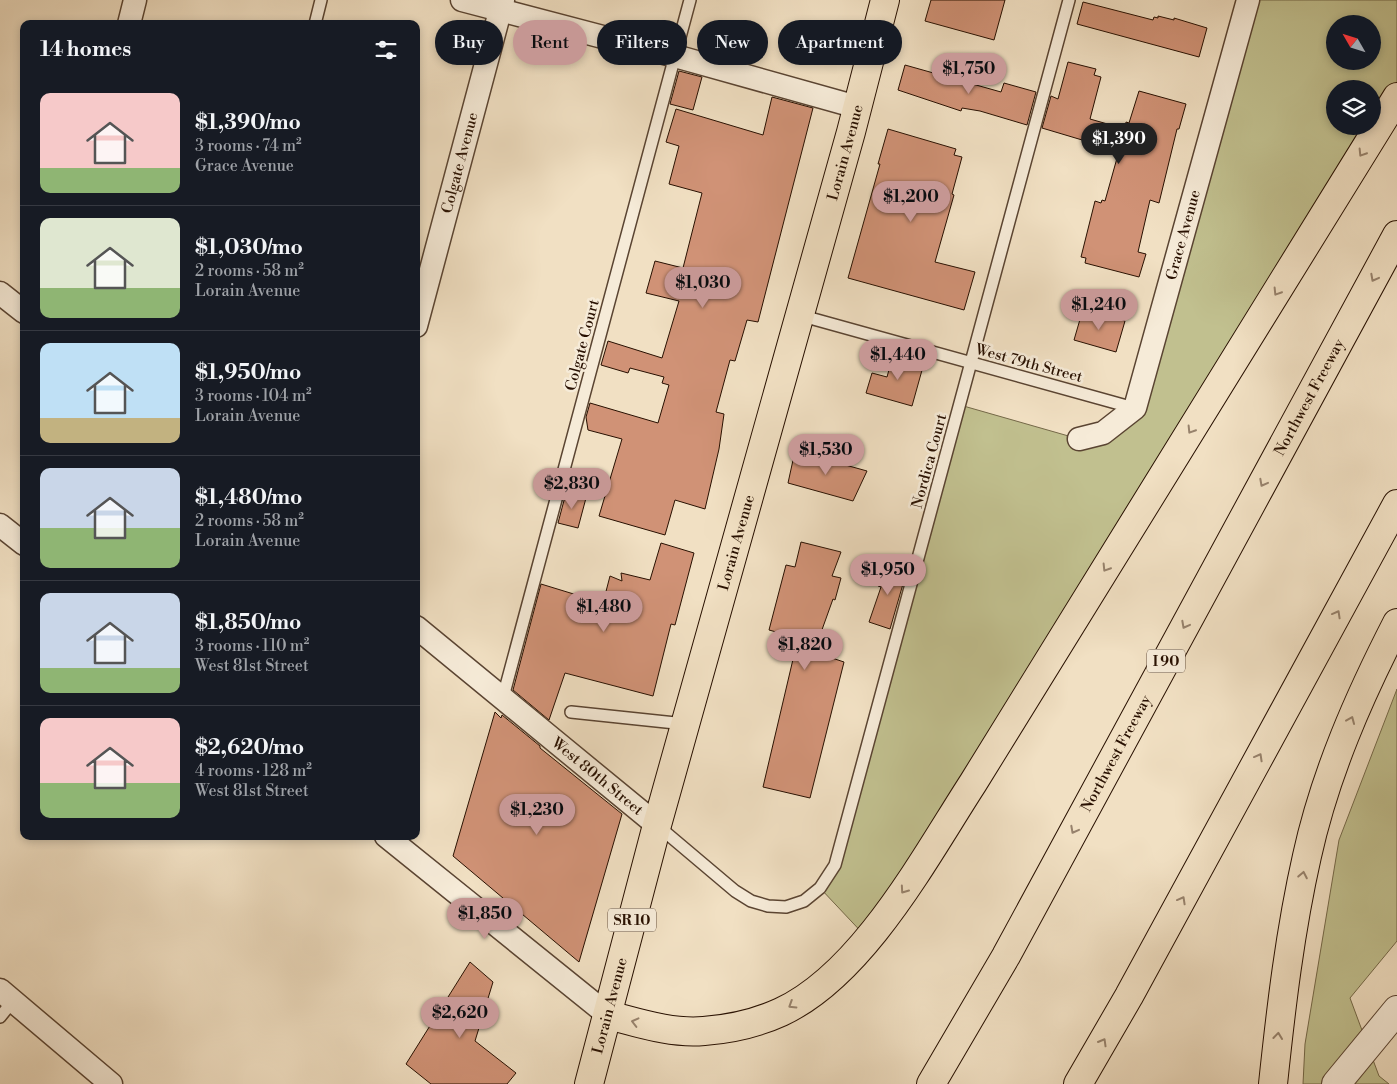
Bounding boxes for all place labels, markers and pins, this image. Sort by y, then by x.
pin: $1,750 [928,52,1010,95]
pin: $1,390 [1078,122,1160,165]
pin: $1,200 [870,180,952,223]
pin: $1,030 [662,266,744,309]
pin: $1,240 [1058,288,1140,331]
pin: $1,440 [857,338,939,381]
pin: $1,530 [785,434,867,476]
pin: $2,830 [531,468,613,510]
pin: $1,950 [847,554,929,596]
pin: $1,480 [563,590,645,633]
pin: $1,820 [764,628,846,671]
pin: $1,230 [496,794,578,836]
pin: $1,850 [444,898,526,940]
pin: $2,620 [419,996,501,1039]

